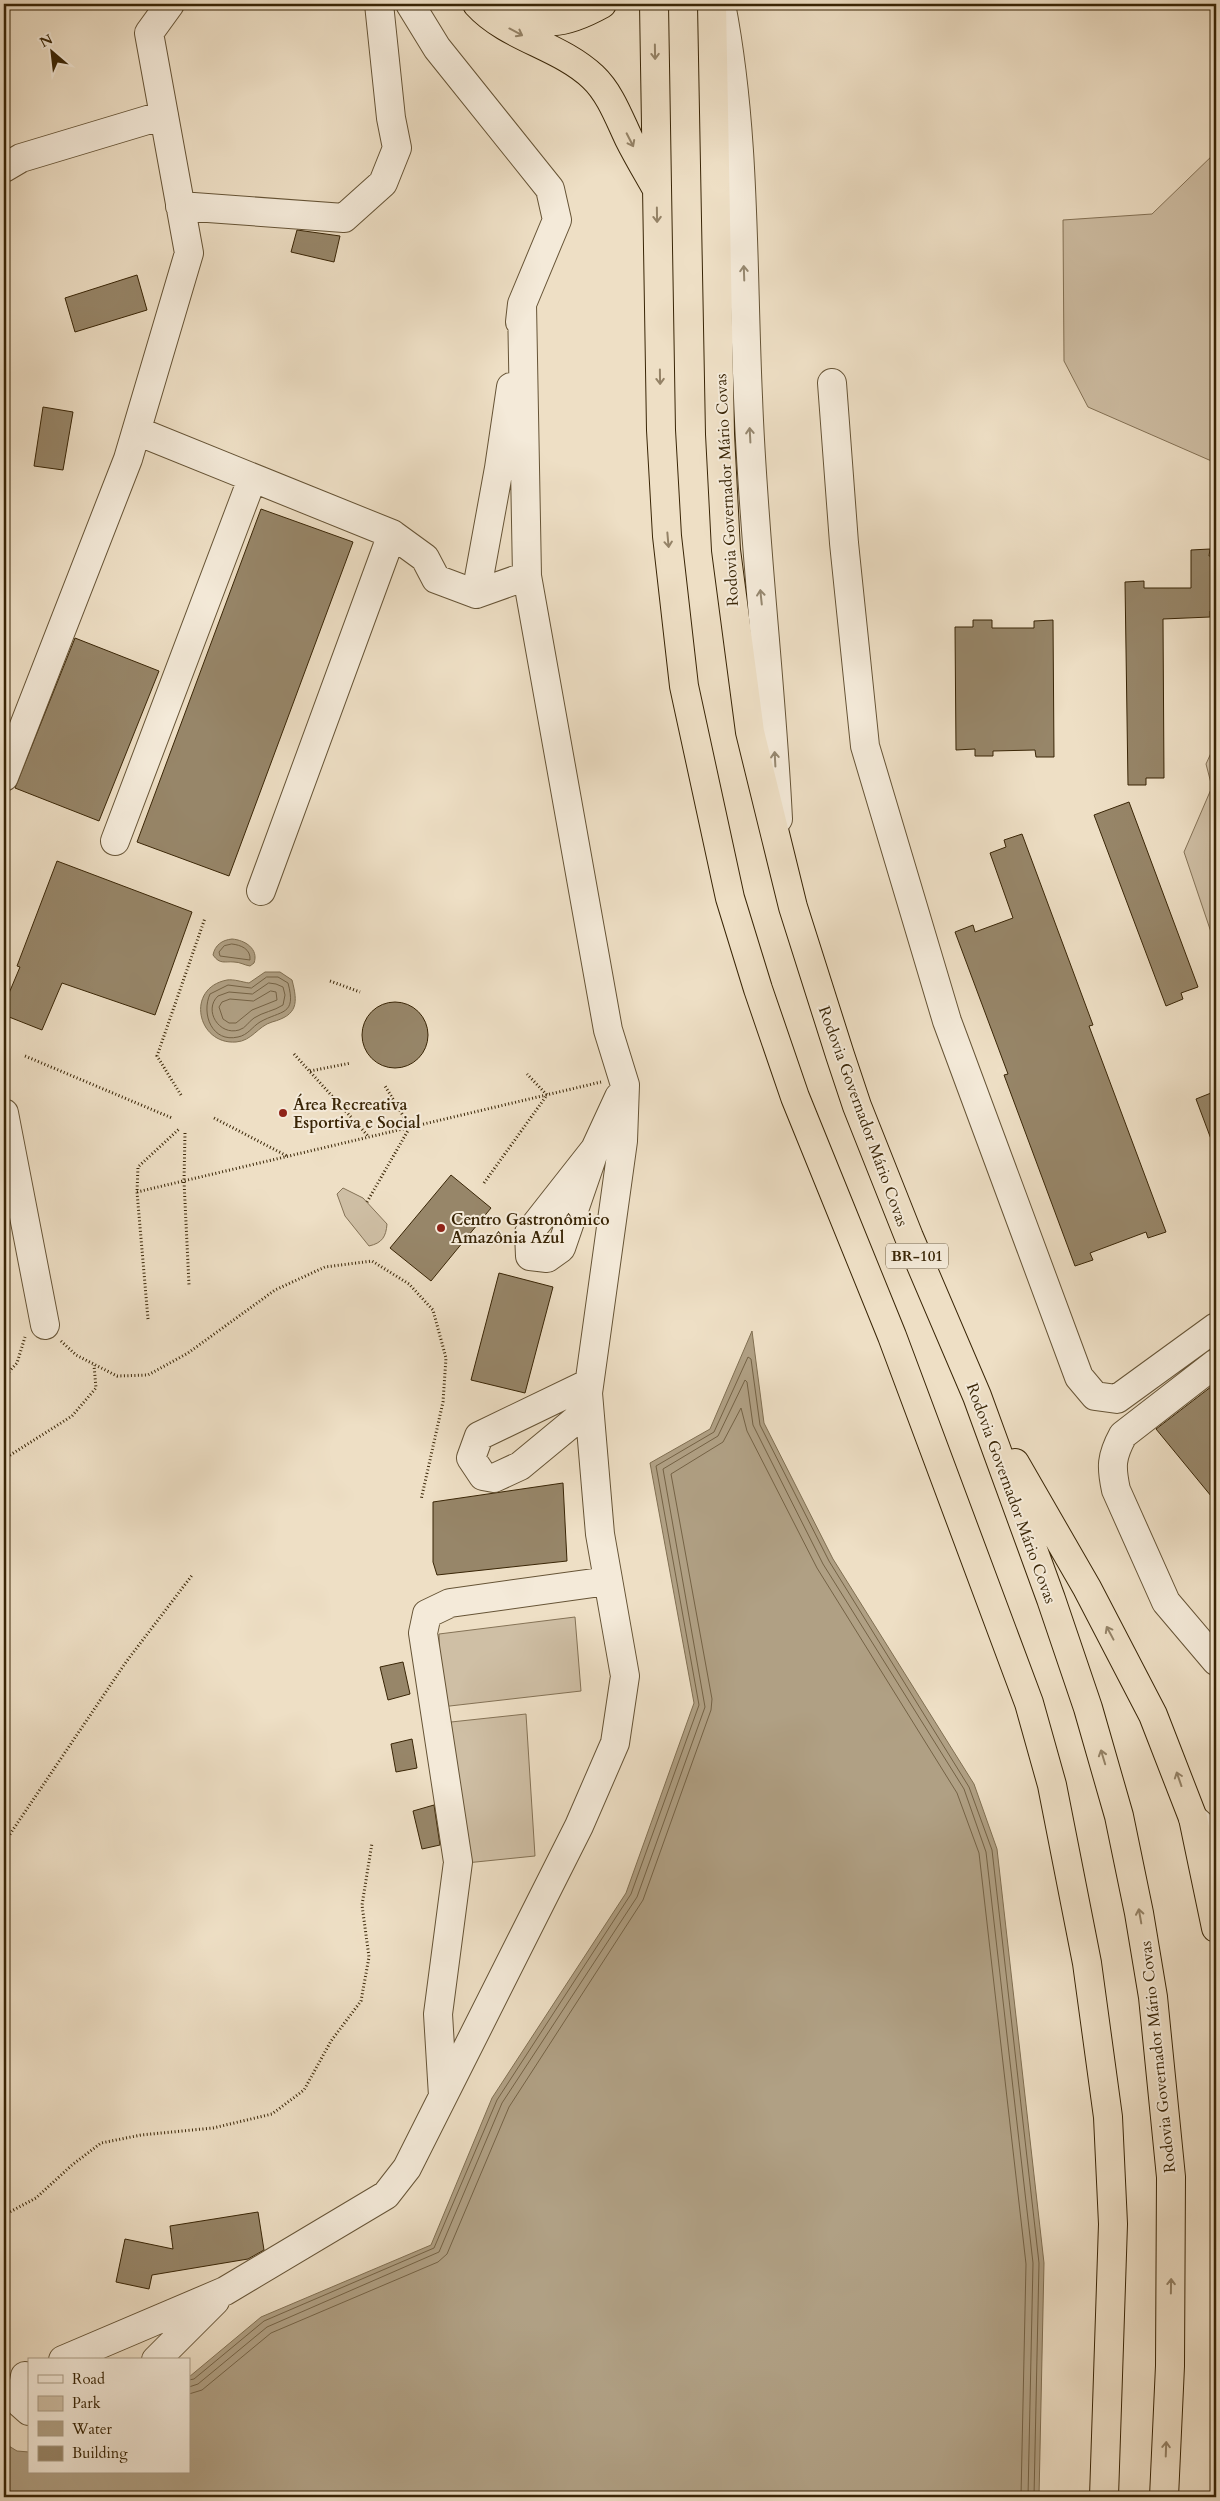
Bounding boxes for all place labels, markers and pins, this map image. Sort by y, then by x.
place label: Área Recreativa Esportiva e Social [293,1093,421,1134]
marker: Área Recreativa Esportiva e Social [277,1107,289,1119]
place label: Centro Gastronômico Amazônia Azul [451,1209,610,1249]
marker: Centro Gastronômico Amazônia Azul [435,1222,447,1234]

